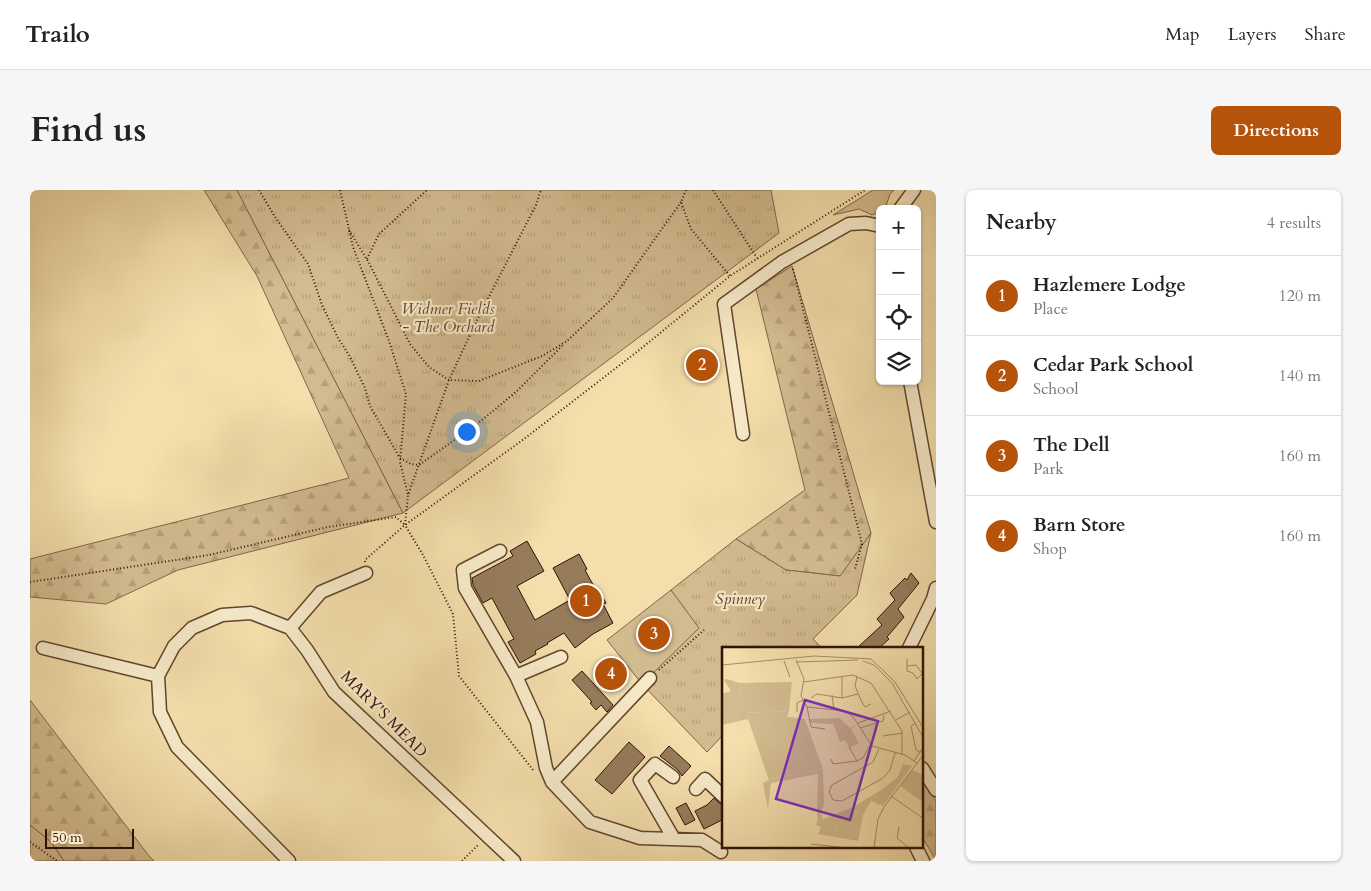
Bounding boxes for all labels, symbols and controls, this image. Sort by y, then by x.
text: Trailo [25,18,90,51]
text: Map [1165,22,1200,47]
text: Layers [1228,22,1277,47]
text: Share [1305,22,1346,47]
text: Find us [30,106,146,154]
button: Directions [1211,106,1341,155]
map controls [876,205,921,385]
button: + [876,205,921,250]
text: Nearby [986,208,1057,237]
text: 4 results [1267,212,1321,234]
button: − [876,250,921,295]
text: Hazlemere Lodge [1033,272,1186,298]
text: 1 [998,285,1006,307]
text: 120 m [1279,285,1321,307]
button: locate [876,295,921,340]
park label: Widmer Fields - The Orchard [401,298,495,338]
text: Place [1033,298,1068,320]
button: layers [876,340,921,385]
pin: 2 [686,346,718,384]
text: Cedar Park School [1033,352,1193,378]
text: 2 [998,365,1006,387]
text: 140 m [1279,365,1321,387]
text: School [1033,378,1078,400]
your location [454,419,480,445]
text: The Dell [1033,432,1110,458]
text: 3 [998,445,1006,467]
text: 160 m [1279,445,1321,467]
text: Park [1033,458,1064,480]
text: Barn Store [1033,512,1125,538]
text: 4 [998,525,1006,547]
text: 160 m [1279,525,1321,547]
text: Shop [1033,538,1067,560]
pin: 1 [570,582,602,620]
park label: Spinney [715,588,765,610]
pin: 3 [638,615,670,653]
inset map [722,647,924,848]
pin: 4 [595,655,627,693]
street label: MARY'S MEAD [336,666,432,762]
scale bar [45,826,134,849]
text: 50 m [52,828,82,847]

